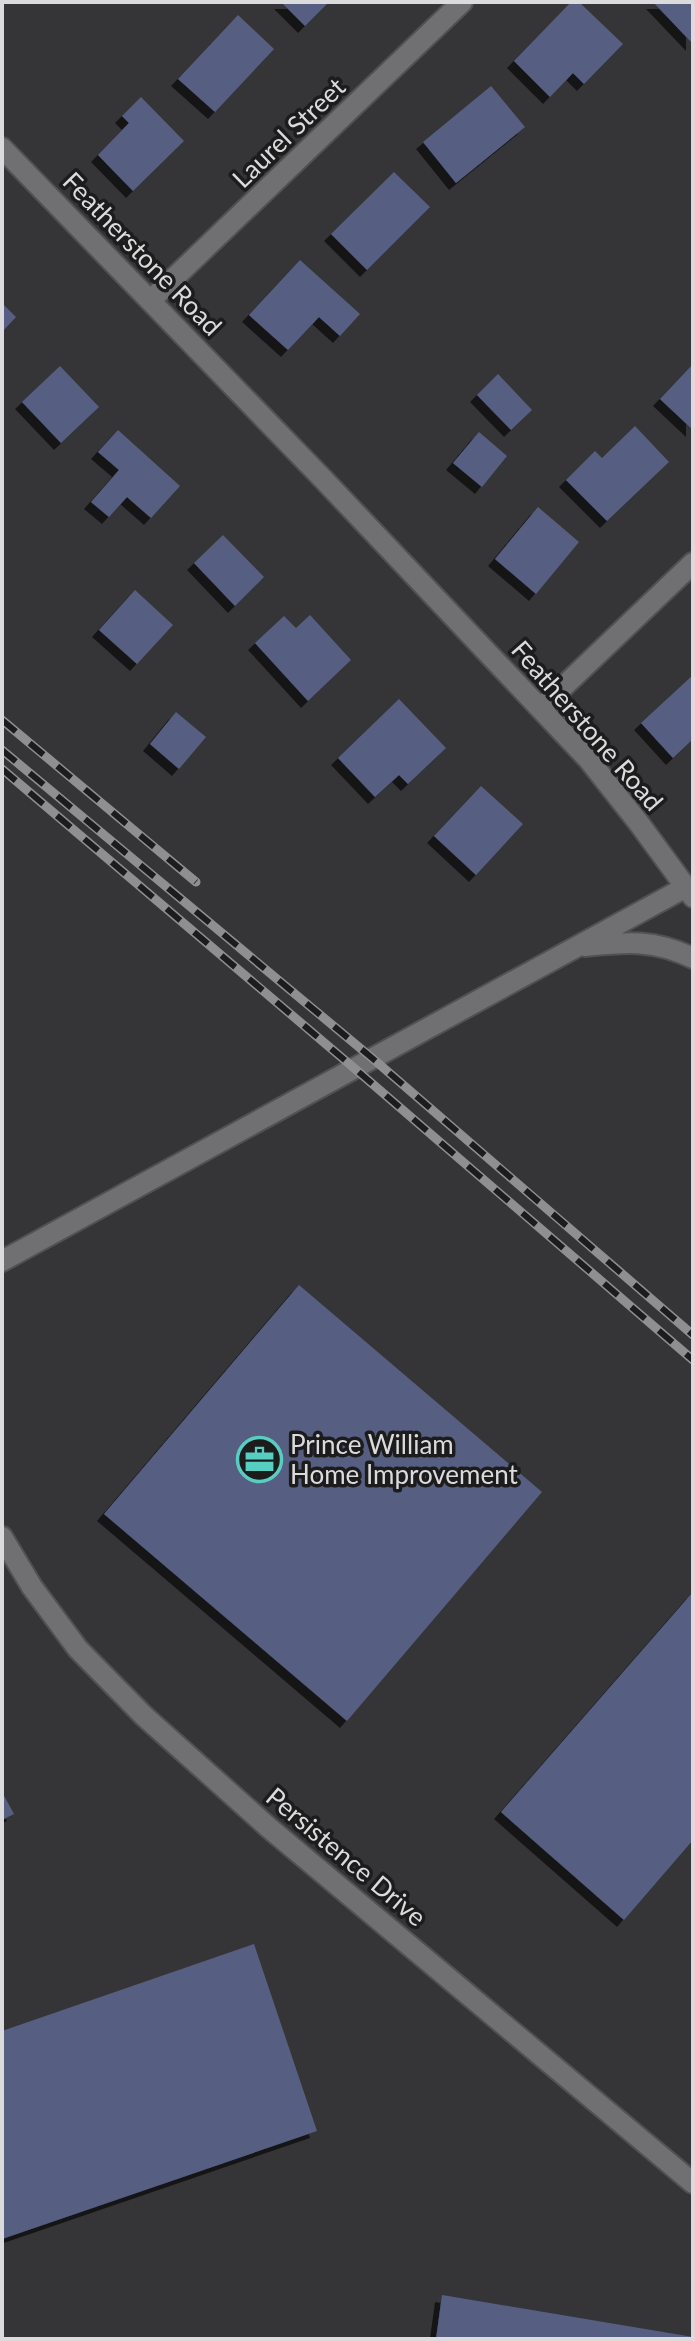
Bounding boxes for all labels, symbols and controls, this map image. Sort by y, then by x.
street label: Laurel Street [225,70,352,194]
street label: Featherstone Road [57,165,229,342]
street label: Featherstone Road [505,634,670,817]
place label: Prince William Home Improvement [290,1428,519,1490]
office icon: Prince William Home Improvement [235,1436,283,1484]
street label: Persistence Drive [260,1780,433,1932]

